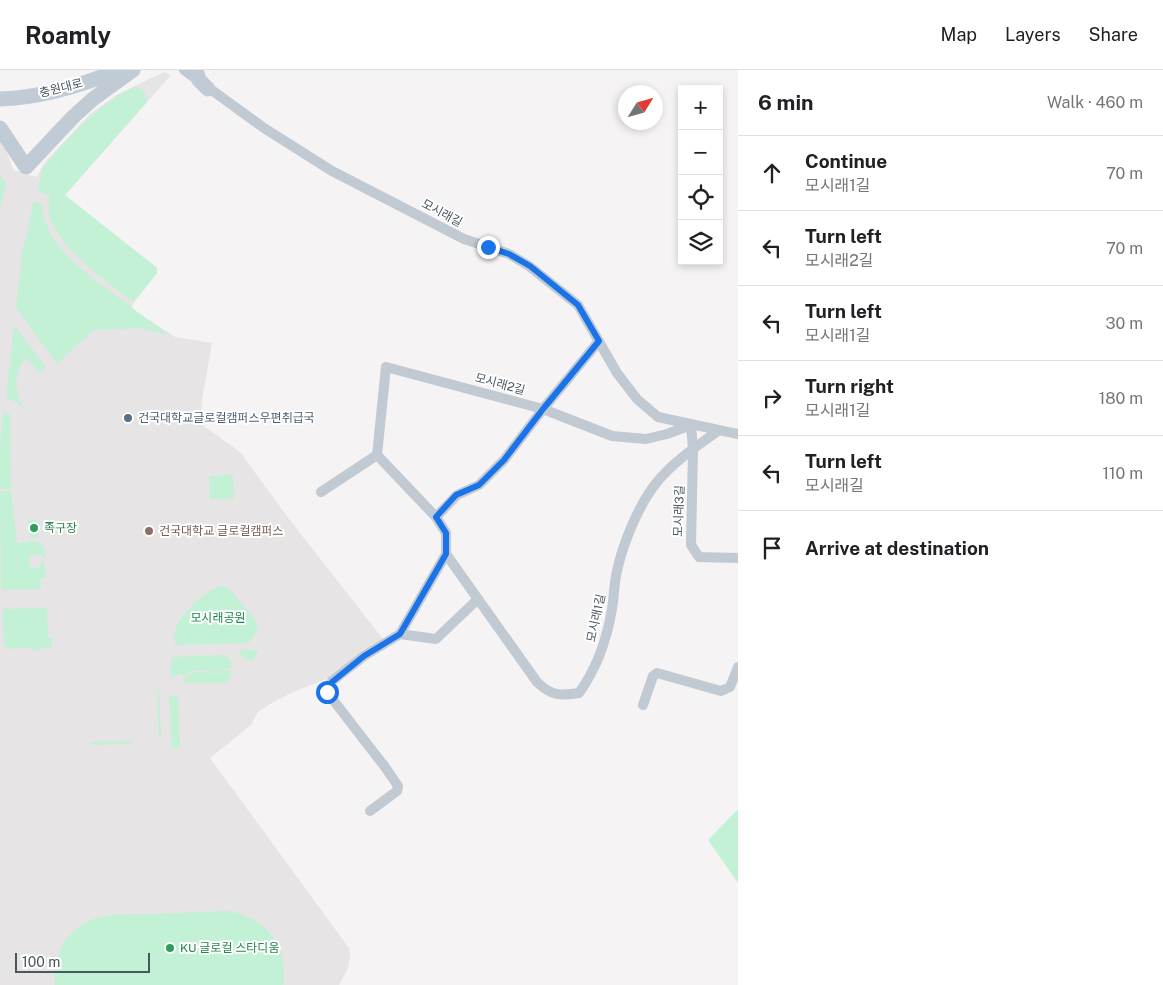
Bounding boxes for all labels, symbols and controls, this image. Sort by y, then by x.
text: Roamly [25,21,111,49]
text: Map [941,24,977,45]
text: Layers [1005,24,1061,45]
text: Share [1089,24,1138,45]
street label: 충원대로 [38,76,84,100]
north arrow [618,85,663,130]
map controls [678,85,723,265]
button: + [678,85,723,130]
text: 6 min [758,90,814,115]
text: Walk · 460 m [1047,93,1143,112]
button: − [678,130,723,175]
text: Continue [805,150,887,172]
icon: ahead [758,159,786,187]
text: 70 m [1106,164,1143,183]
button: locate [678,175,723,220]
text: 모시래1길 [805,176,870,195]
street label: 모시래길 [419,196,465,230]
button: layers [678,220,723,265]
text: Turn left [805,225,882,247]
icon: left [758,234,786,262]
route end [477,236,500,259]
text: 70 m [1106,239,1143,258]
text: 모시래2길 [805,251,873,270]
text: Turn left [805,300,882,322]
icon: left [758,309,786,337]
text: 30 m [1106,314,1143,333]
text: 모시래1길 [805,326,870,345]
street label: 모시래2길 [473,371,527,397]
text: Turn right [805,375,894,397]
icon: right [758,384,786,412]
text: 180 m [1099,389,1143,408]
text: 모시래1길 [805,401,870,420]
place label: 건국대학교글로컬캠퍼스우편취급국 [138,411,315,425]
marker: 건국대학교글로컬캠퍼스우편취급국 [122,412,134,424]
text: Turn left [805,450,882,472]
icon: left [758,459,786,487]
text: 110 m [1102,464,1143,483]
text: 모시래길 [805,476,864,495]
street label: 모시래3길 [671,485,687,537]
place label: 족구장 [44,521,77,535]
marker: 족구장 [28,522,40,534]
place label: 건국대학교 글로컬캠퍼스 [159,524,283,538]
marker: 건국대학교 글로컬캠퍼스 [143,525,155,537]
icon: arrive [758,534,786,562]
text: Arrive at destination [805,537,989,559]
street label: 모시래1길 [584,593,608,643]
park label: 모시래공원 [190,611,246,625]
route start [316,681,339,704]
place label: KU 글로컬 스타디움 [180,941,279,955]
marker: KU 글로컬 스타디움 [164,942,176,954]
scale bar [15,950,150,973]
text: 100 m [22,954,60,970]

